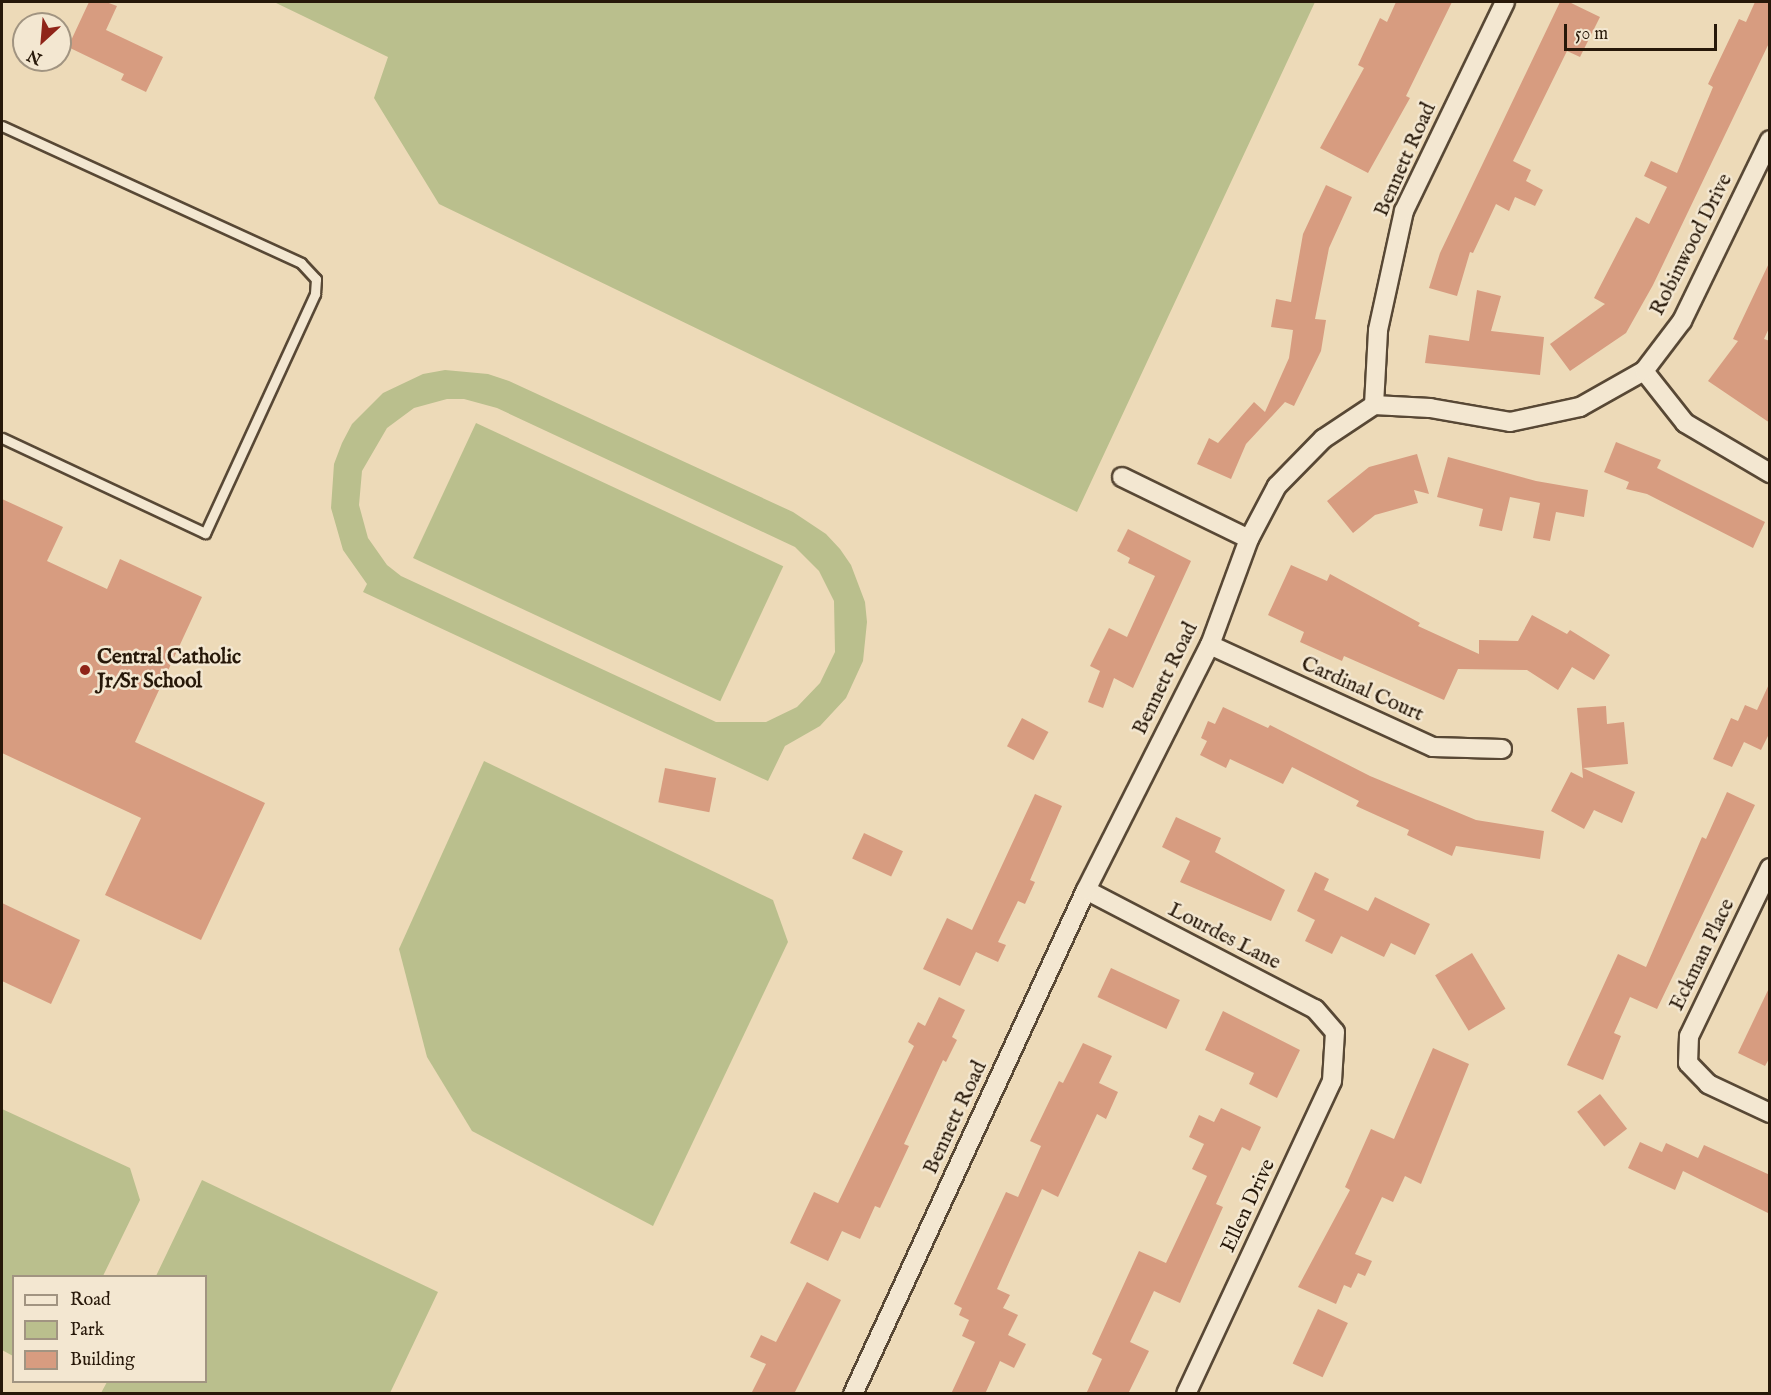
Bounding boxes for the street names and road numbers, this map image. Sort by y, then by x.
street label: Bennett Road [1370,99,1442,221]
street label: Robinwood Drive [1645,170,1739,320]
street label: Bennett Road [1128,619,1204,739]
street label: Cardinal Court [1297,652,1427,728]
street label: Eckman Place [1665,895,1741,1015]
street label: Lourdes Lane [1164,898,1284,976]
street label: Bennett Road [919,1057,993,1179]
street label: Ellen Drive [1216,1155,1282,1257]

